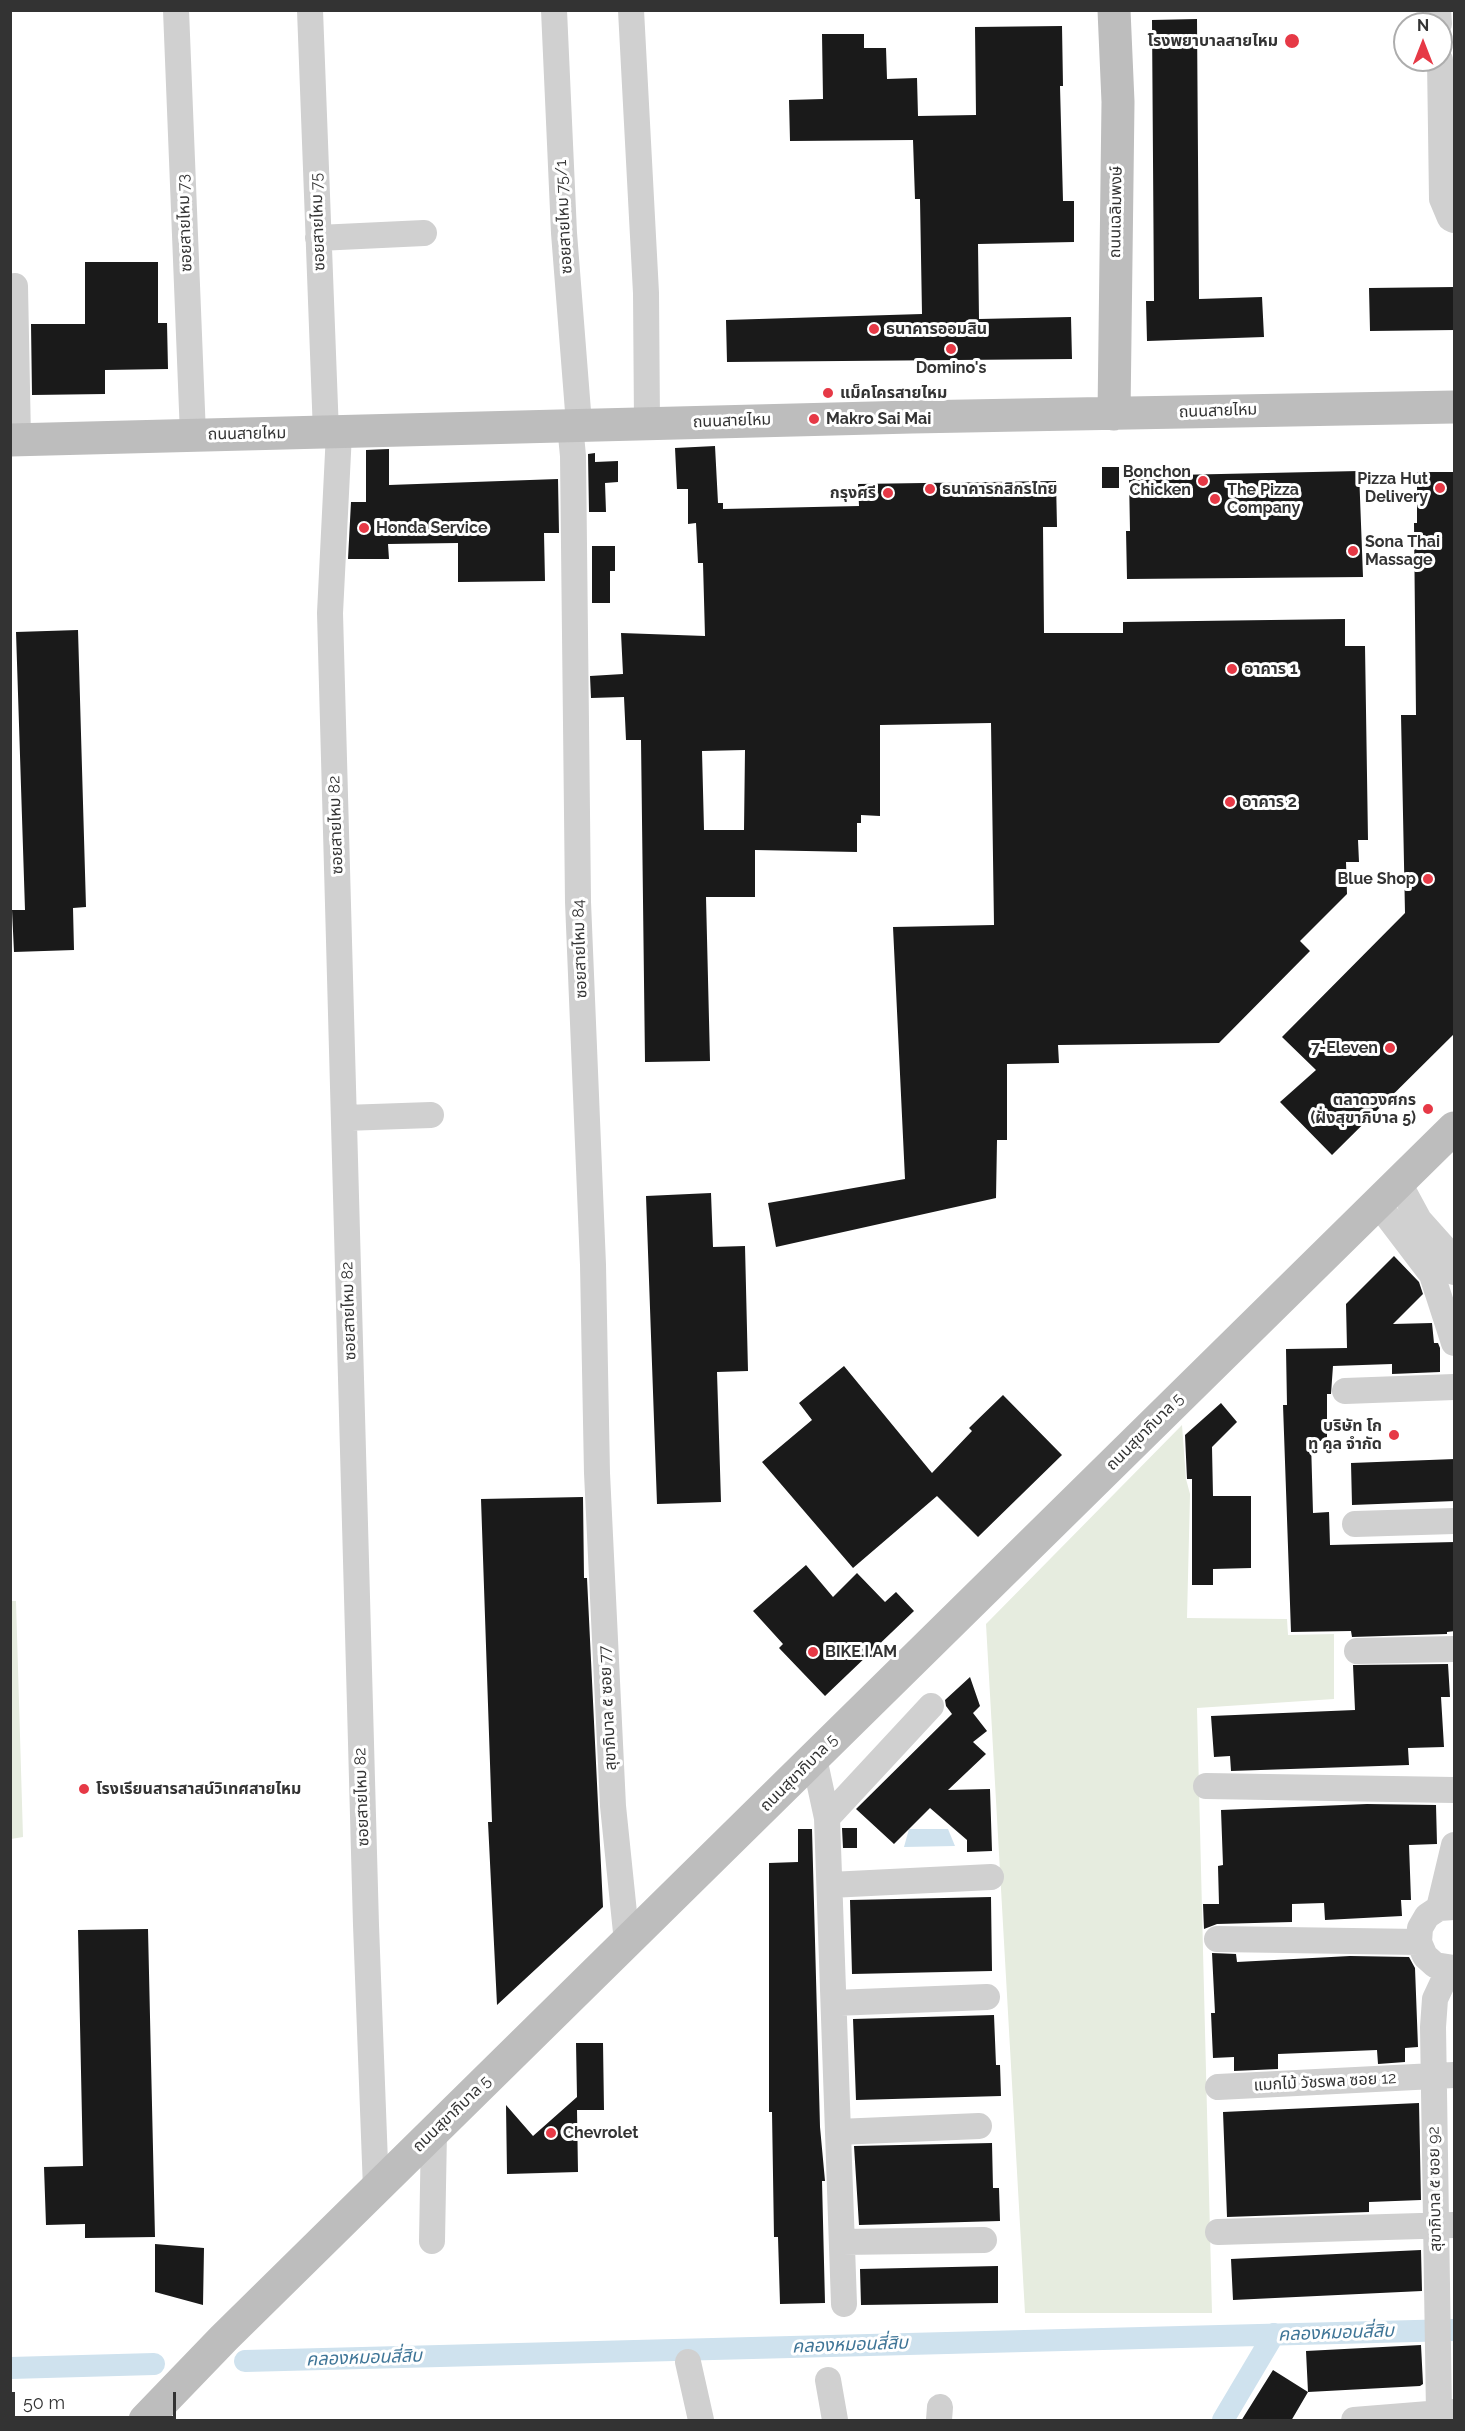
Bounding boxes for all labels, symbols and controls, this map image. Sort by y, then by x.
north arrow [1393,12,1453,72]
text: N [1417,16,1429,35]
place label: โรงพยาบาลสายไหม [1147,31,1278,51]
marker: โรงพยาบาลสายไหม [1283,32,1301,50]
street label: ซอยสายไหม 75/1 [551,160,577,274]
street label: ถนนเฉลิมพงษ์ [1106,166,1126,258]
street label: ซอยสายไหม 75 [307,173,329,271]
street label: ซอยสายไหม 73 [174,174,196,272]
place label: ธนาคารออมสิน [886,319,987,339]
marker: ธนาคารออมสิน [867,322,881,336]
marker: Domino's [944,342,958,356]
place label: Domino's [916,358,986,378]
place label: แม็คโครสายไหม [840,383,947,403]
marker: แม็คโครสายไหม [821,386,835,400]
street label: ถนนสายไหม [1178,400,1258,422]
place label: Makro Sai Mai [826,409,931,429]
street label: ถนนสายไหม [692,410,772,432]
marker: Makro Sai Mai [807,412,821,426]
street label: ถนนสายไหม [208,424,286,444]
place label: Bonchon Chicken [1123,462,1191,500]
place label: Pizza Hut Delivery [1357,469,1428,507]
marker: Bonchon Chicken [1196,474,1210,488]
place label: ธนาคารกสิกรไทย [942,479,1058,499]
place label: The Pizza Company [1227,480,1300,518]
marker: Pizza Hut Delivery [1433,481,1447,495]
marker: ธนาคารกสิกรไทย [923,482,937,496]
place label: กรุงศรี [830,483,876,503]
marker: กรุงศรี [881,486,895,500]
marker: The Pizza Company [1208,492,1222,506]
place label: Honda Service [376,518,487,538]
marker: Honda Service [357,521,371,535]
place label: Sona Thai Massage [1365,532,1440,570]
marker: Sona Thai Massage [1346,544,1360,558]
place label: อาคาร 1 [1244,659,1298,679]
marker: อาคาร 1 [1225,662,1239,676]
street label: ซอยสายไหม 82 [325,775,347,875]
place label: อาคาร 2 [1242,792,1297,812]
marker: อาคาร 2 [1223,795,1237,809]
place label: Blue Shop [1337,869,1416,889]
marker: Blue Shop [1421,872,1435,886]
street label: ซอยสายไหม 84 [569,899,591,999]
place label: 7-Eleven [1311,1038,1378,1058]
marker: 7-Eleven [1383,1041,1397,1055]
place label: ตลาดวงศกร (ฝั่งสุขาภิบาล 5) [1310,1090,1416,1128]
marker: ตลาดวงศกร (ฝั่งสุขาภิบาล 5) [1421,1102,1435,1116]
street label: ซอยสายไหม 82 [338,1261,360,1361]
street label: ถนนสุขาภิบาล 5 [1102,1389,1188,1475]
place label: บริษัท โก ทู คูล จำกัด [1308,1416,1382,1454]
marker: บริษัท โก ทู คูล จำกัด [1387,1428,1401,1442]
place label: BIKE.I.AM [825,1642,897,1662]
street label: สุขาภิบาล ๕ ซอย 77 [595,1645,621,1771]
marker: BIKE.I.AM [806,1645,820,1659]
street label: ถนนสุขาภิบาล 5 [756,1730,842,1816]
street label: ซอยสายไหม 82 [351,1747,373,1847]
place label: โรงเรียนสารสาสน์วิเทศสายไหม [96,1779,301,1799]
marker: โรงเรียนสารสาสน์วิเทศสายไหม [77,1782,91,1796]
street label: แมกไม้ วัชรพล ซอย 12 [1253,2069,1397,2095]
street label: ถนนสุขาภิบาล 5 [409,2072,495,2156]
place label: Chevrolet [563,2123,638,2143]
marker: Chevrolet [544,2126,558,2140]
street label: สุขาภิบาล ๕ ซอย 92 [1424,2126,1446,2252]
water label: คลองหมอนสี่สิบ [1278,2320,1394,2346]
water label: คลองหมอนสี่สิบ [792,2332,908,2358]
water label: คลองหมอนสี่สิบ [306,2345,422,2371]
scale bar [15,2380,178,2418]
text: 50 m [23,2392,65,2413]

